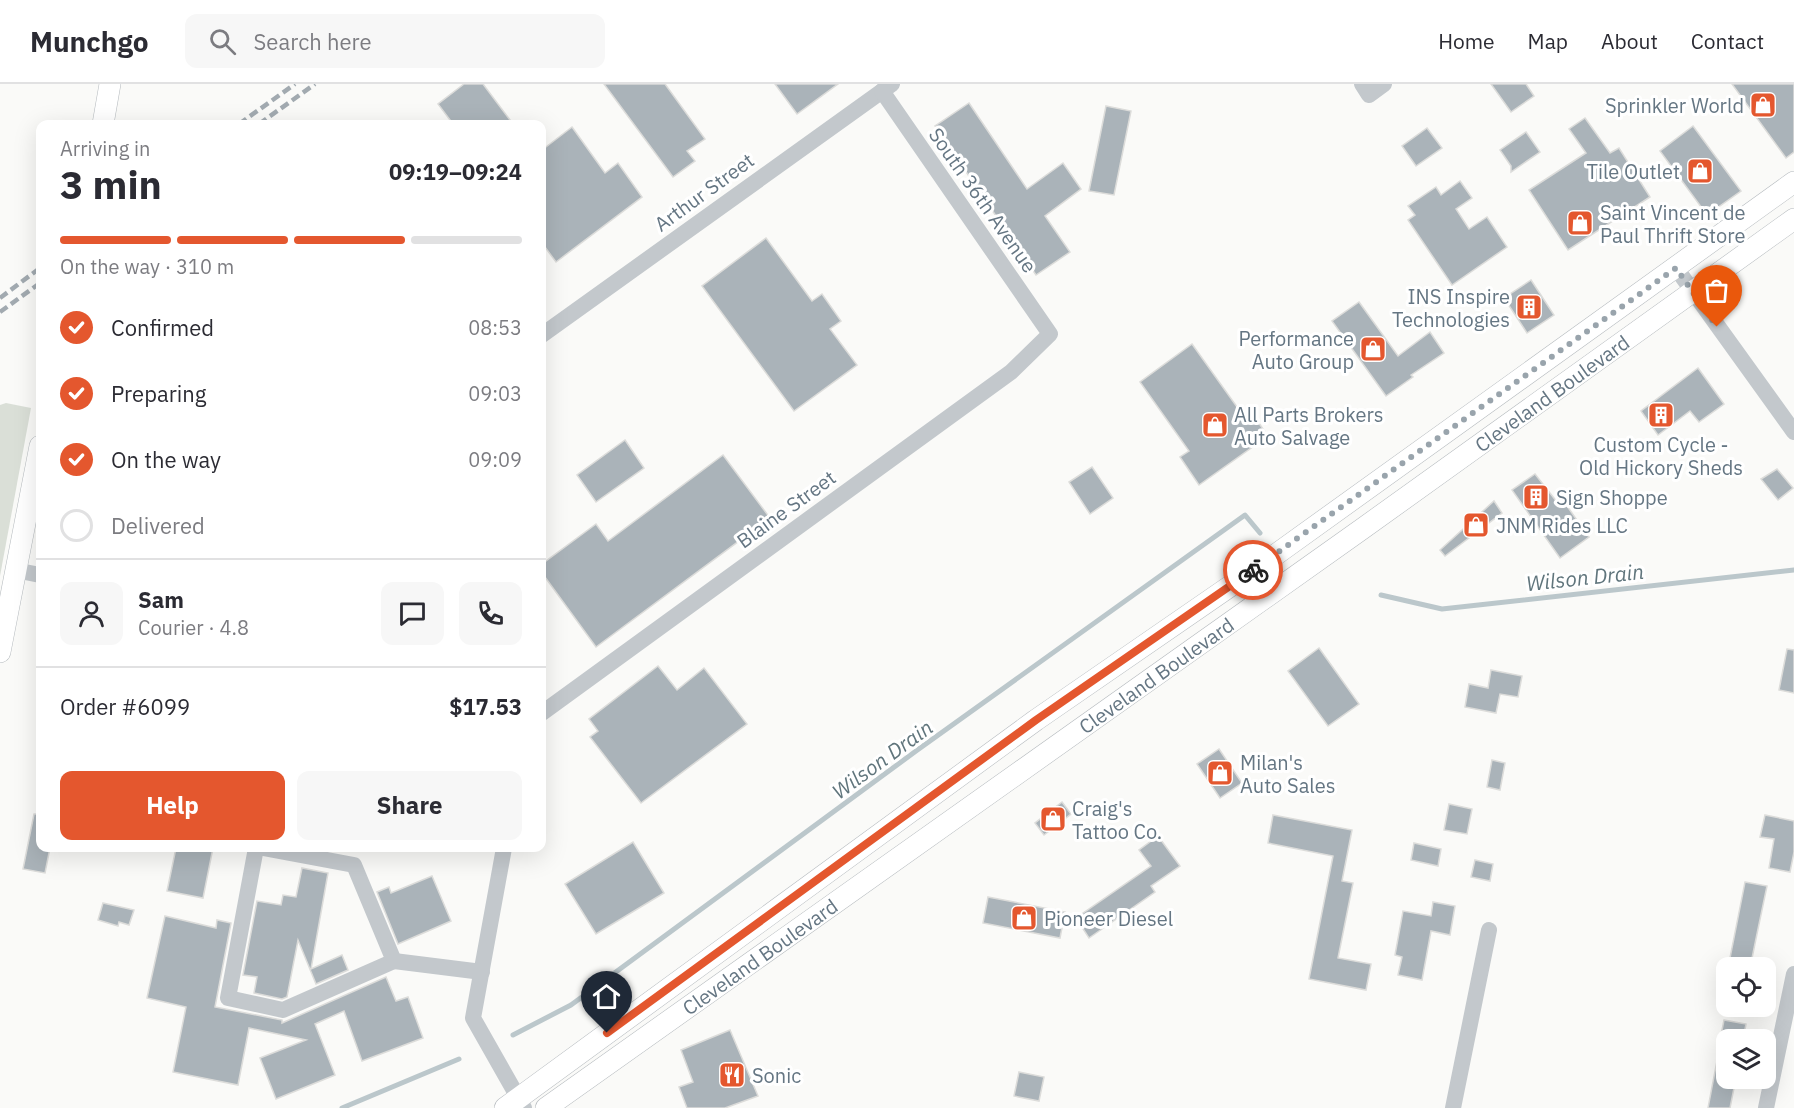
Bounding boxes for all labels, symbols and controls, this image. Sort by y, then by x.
search box [185,14,605,68]
text: Munchgo [30,23,149,60]
icon: search [206,25,239,58]
text: Search here [254,27,372,56]
text: Home [1438,27,1495,55]
text: Map [1528,27,1568,55]
text: About [1601,27,1658,55]
text: Contact [1691,27,1764,55]
shop icon: Sprinkler World [1748,90,1778,120]
place label: Sprinkler World [1605,92,1744,119]
street label: South 36th Avenue [923,122,1043,278]
text: Arriving in [60,135,150,162]
street label: Arthur Street [649,147,759,237]
shop icon: Tile Outlet [1685,156,1715,186]
text: 09:19–09:24 [389,157,522,186]
place label: Tile Outlet [1586,158,1680,185]
text: 3 min [60,159,162,210]
place label: Saint Vincent de Paul Thrift Store [1600,199,1746,249]
shop icon: Saint Vincent de Paul Thrift Store [1565,208,1595,238]
text: On the way · 310 m [60,253,234,280]
pin [1691,265,1742,327]
icon: bag [1700,274,1733,307]
place label: INS Inspire Technologies [1392,283,1510,333]
building icon: INS Inspire Technologies [1514,292,1544,322]
icon: check [60,311,93,344]
text: Confirmed [111,313,214,342]
text: 08:53 [468,314,522,341]
place label: Performance Auto Group [1239,325,1354,375]
street label: Cleveland Boulevard [1469,328,1634,458]
shop icon: Performance Auto Group [1358,334,1388,364]
icon: check [60,377,93,410]
text: Preparing [111,379,206,408]
text: 09:03 [468,380,522,407]
building icon: Custom Cycle - Old Hickory Sheds [1646,400,1676,430]
place label: All Parts Brokers Auto Salvage [1234,401,1384,451]
shop icon: All Parts Brokers Auto Salvage [1200,410,1230,440]
place label: Custom Cycle - Old Hickory Sheds [1579,431,1743,481]
icon: check [60,443,93,476]
text: On the way [111,445,221,474]
text: 09:09 [468,446,522,473]
street label: Blaine Street [731,464,841,554]
building icon: Sign Shoppe [1521,482,1551,512]
place label: Sign Shoppe [1556,484,1668,511]
shop icon: JNM Rides LLC [1461,510,1491,540]
text: Delivered [111,511,205,540]
place label: JNM Rides LLC [1496,512,1628,539]
courier [1223,540,1283,600]
icon: bike [1237,554,1270,587]
water label: Wilson Drain [1525,557,1645,597]
button: person [60,582,123,645]
button: chat [381,582,444,645]
button: phone [459,582,522,645]
text: Sam [138,585,184,614]
street label: Cleveland Boulevard [1073,611,1239,739]
text: Courier · 4.8 [138,614,249,641]
text: Order #6099 [60,692,190,721]
text: $17.53 [449,692,522,721]
water label: Wilson Drain [826,713,938,805]
place label: Milan's Auto Sales [1240,749,1336,799]
shop icon: Milan's Auto Sales [1205,758,1235,788]
button: Help [60,771,285,840]
button: Share [297,771,522,840]
place label: Craig's Tattoo Co. [1072,795,1162,845]
shop icon: Craig's Tattoo Co. [1038,804,1068,834]
street label: Cleveland Boulevard [677,892,843,1021]
shop icon: Pioneer Diesel [1009,903,1039,933]
place label: Pioneer Diesel [1044,905,1173,932]
map controls [1716,957,1776,1089]
button: locate [1716,957,1776,1017]
pin [581,971,632,1033]
icon: home [590,980,623,1013]
button: layers [1716,1029,1776,1089]
restaurant icon: Sonic [717,1060,747,1090]
place label: Sonic [752,1062,801,1089]

